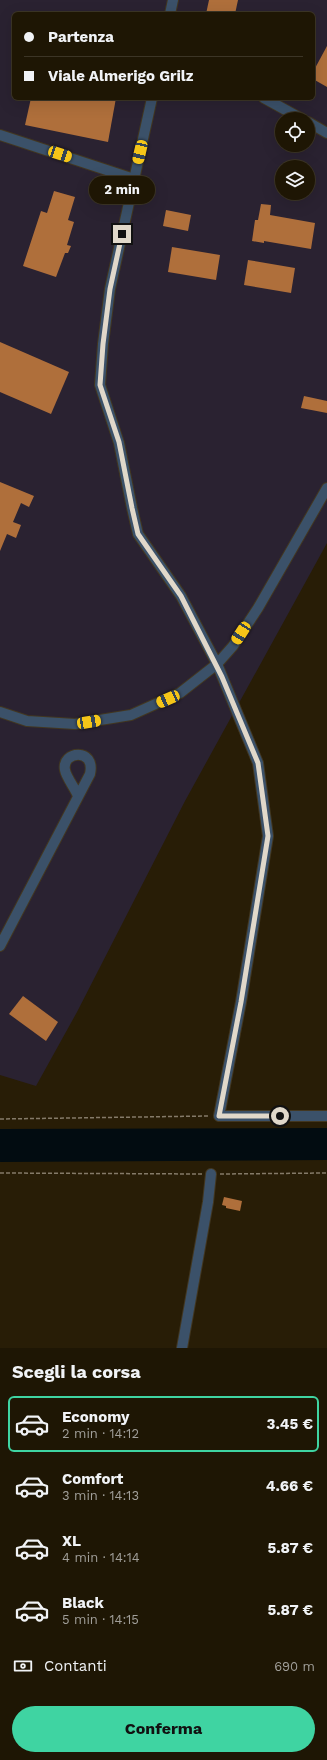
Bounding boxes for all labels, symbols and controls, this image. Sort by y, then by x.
text: Partenza [48,28,114,46]
text: Viale Almerigo Grilz [48,67,194,85]
map controls [275,112,315,200]
button: locate [275,112,315,152]
car [131,139,149,165]
car [47,145,73,163]
button: layers [275,160,315,200]
callout: 2 min [89,176,155,204]
text: 2 min [104,182,140,197]
route end [113,225,131,243]
car [229,620,253,646]
car [155,689,181,709]
car [76,714,102,730]
route start [271,1107,289,1125]
text: Scegli la corsa [12,1361,141,1382]
icon: car [14,1406,50,1442]
text: Economy [62,1408,129,1426]
text: 3.45 € [267,1415,313,1433]
text: 2 min · 14:12 [62,1426,139,1441]
icon: car [14,1468,50,1504]
text: Comfort [62,1470,123,1488]
text: 4.66 € [266,1477,313,1495]
text: 3 min · 14:13 [62,1488,139,1503]
icon: car [14,1530,50,1566]
text: XL [62,1532,81,1550]
text: 5.87 € [267,1539,313,1557]
text: 4 min · 14:14 [62,1550,140,1565]
icon: car [14,1592,50,1628]
text: Black [62,1594,104,1612]
text: 5.87 € [267,1601,313,1619]
text: 5 min · 14:15 [62,1612,139,1627]
icon: cash [12,1655,34,1677]
text: Contanti [44,1657,107,1675]
text: 690 m [274,1659,315,1674]
button: Conferma [12,1706,315,1752]

